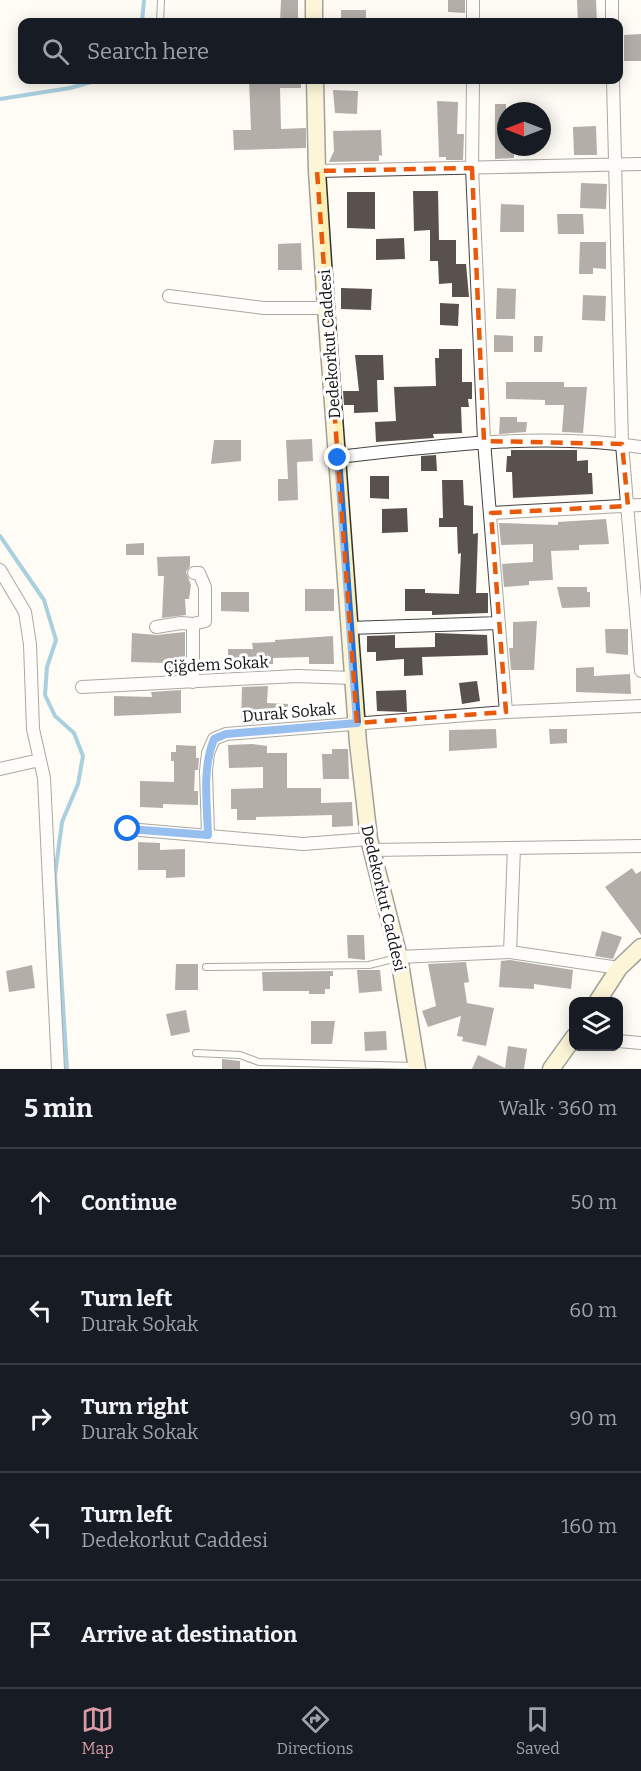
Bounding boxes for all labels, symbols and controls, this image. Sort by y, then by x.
search box [18,18,623,84]
icon: search [39,35,72,68]
text: Search here [87,38,209,65]
north arrow [497,102,551,156]
street label: Dedekorkut Caddesi [315,268,344,419]
route end [324,444,350,470]
street label: Çiğdem Sokak [163,652,269,677]
street label: Durak Sokak [241,699,337,726]
route start [114,815,140,841]
street label: Dedekorkut Caddesi [357,823,410,973]
map controls [569,997,623,1051]
button: layers [569,997,623,1051]
text: 5 min [24,1093,93,1124]
text: Walk · 360 m [499,1096,617,1120]
icon: ahead [24,1186,57,1219]
text: Continue [81,1189,177,1216]
text: 50 m [570,1190,617,1214]
text: Turn left [81,1285,173,1312]
icon: left [24,1294,57,1327]
text: 60 m [569,1298,617,1322]
text: Durak Sokak [81,1312,198,1336]
text: Turn right [81,1393,189,1420]
icon: right [24,1402,57,1435]
text: 90 m [569,1406,617,1430]
text: Durak Sokak [81,1420,198,1444]
text: Turn left [81,1501,173,1528]
icon: left [24,1510,57,1543]
text: 160 m [561,1514,617,1538]
text: Dedekorkut Caddesi [81,1528,268,1552]
icon: arrive [24,1618,57,1651]
text: Arrive at destination [81,1621,297,1648]
tab: Map [81,1703,114,1758]
tab: Directions [277,1703,354,1758]
tab: Saved [516,1703,560,1758]

